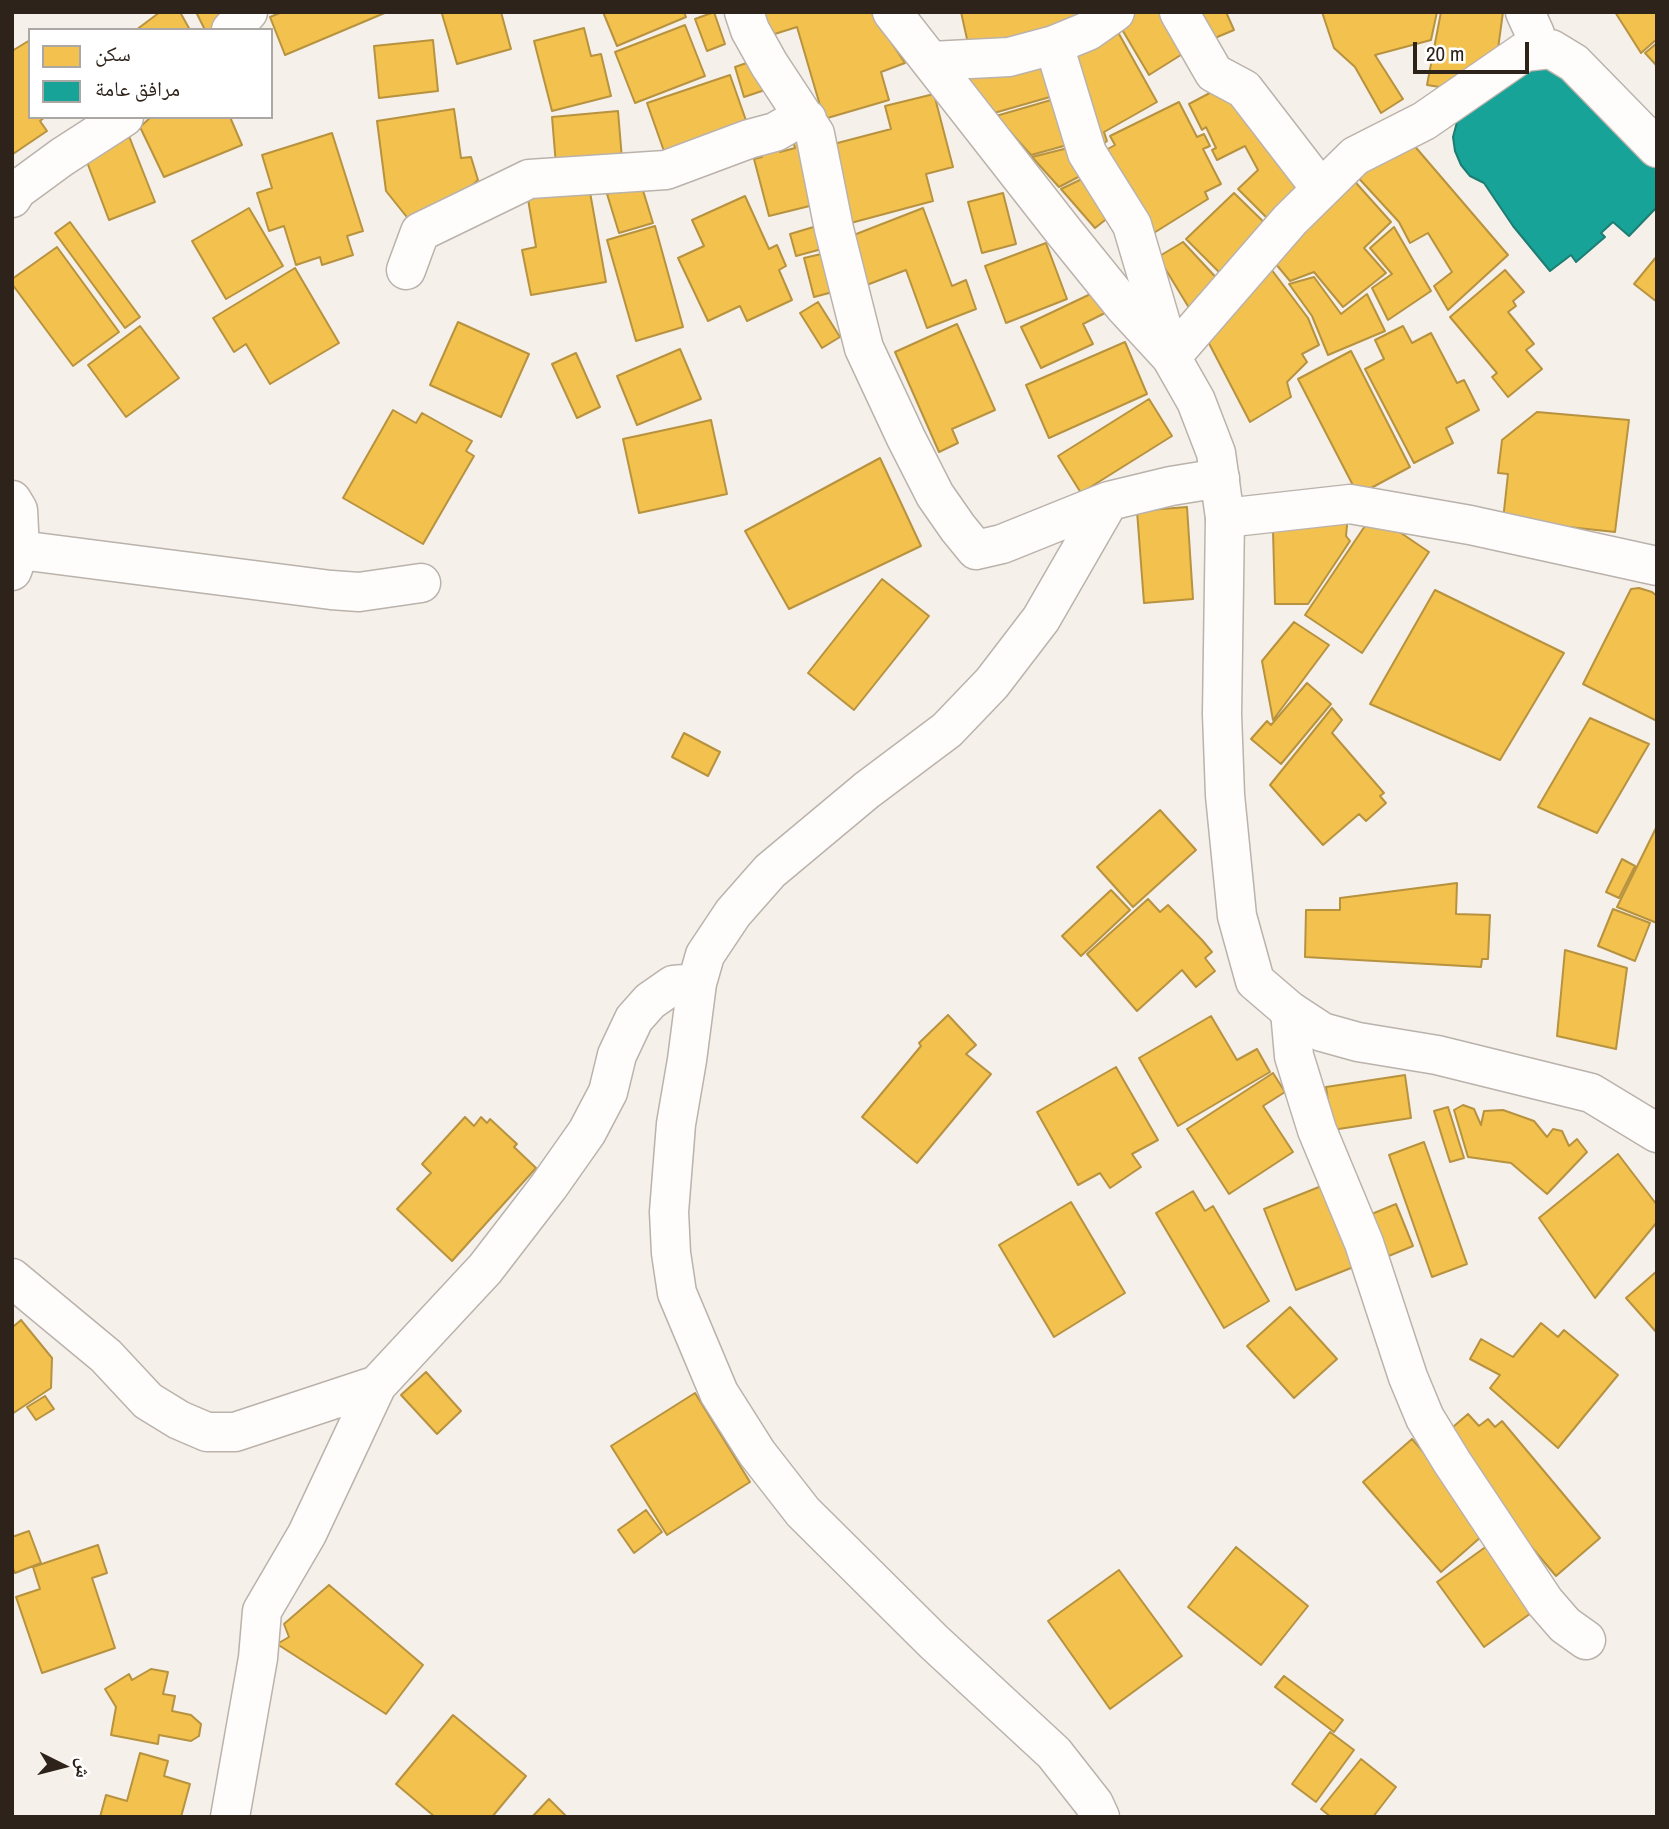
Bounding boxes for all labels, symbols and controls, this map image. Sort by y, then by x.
legend [28,28,273,119]
scale bar [1417,28,1532,72]
text: سكن [95,39,131,68]
text: 20 m [1426,39,1464,68]
text: مرافق عامة [95,74,180,103]
north arrow [28,1731,98,1801]
text: ش [70,1757,98,1780]

